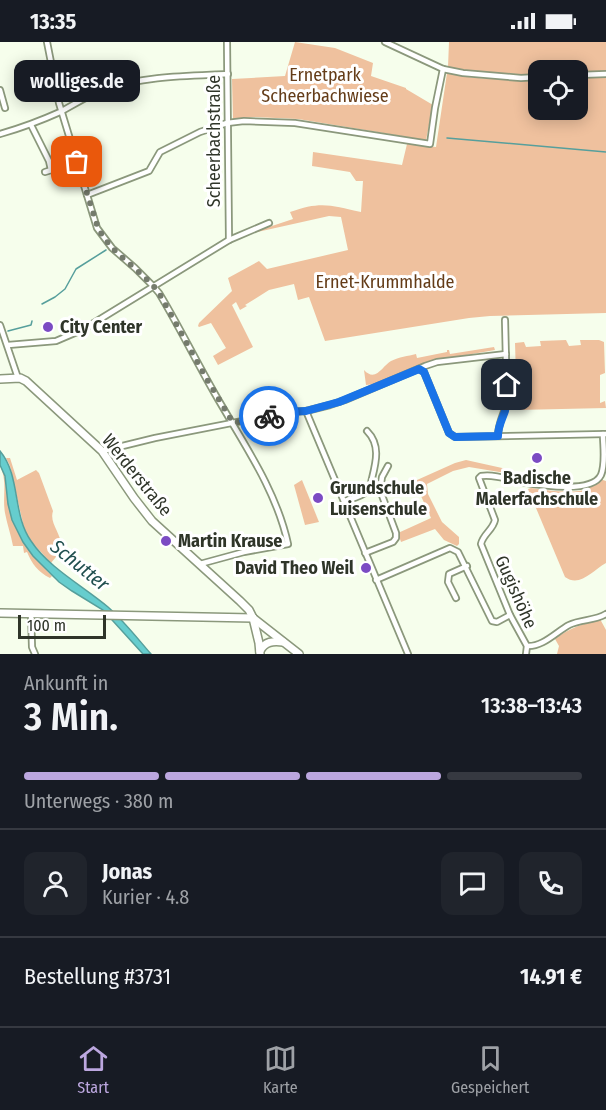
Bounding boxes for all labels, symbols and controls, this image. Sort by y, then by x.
text: 13:35 [30,8,76,35]
callout: wolliges.de [14,60,140,102]
map controls [528,60,588,120]
button: locate [528,60,588,120]
park label: Ernetpark Scheerbachwiese [261,64,389,107]
text: wolliges.de [30,69,124,93]
street label: Scheerbachstraße [203,75,225,207]
pin [51,136,102,187]
icon: bag [60,145,93,178]
park label: Ernet-Krummhalde [316,271,455,293]
place label: City Center [60,316,142,338]
marker: City Center [41,320,55,334]
pin [481,359,532,410]
icon: home [490,368,523,401]
courier [239,386,299,446]
icon: bike [253,400,286,433]
street label: Werderstraße [97,430,177,521]
marker: Badische Malerfachschule [530,451,544,465]
place label: Badische Malerfachschule [476,467,598,510]
place label: Grundschule Luisenschule [330,477,427,520]
marker: Grundschule Luisenschule [311,491,325,505]
place label: Martin Krause [178,530,283,552]
water label: Schutter [45,534,115,596]
marker: Martin Krause [159,534,173,548]
street label: Gugishöhe [490,552,542,632]
place label: David Theo Weil [235,557,354,579]
marker: David Theo Weil [359,561,373,575]
scale bar [18,612,106,640]
text: 100 m [27,616,66,635]
text: Ankunft in [24,671,108,695]
text: 13:38–13:43 [481,692,582,719]
text: 3 Min. [24,694,118,740]
text: Unterwegs · 380 m [24,789,173,813]
button: person [24,852,87,915]
button: chat [441,852,504,915]
button: phone [519,852,582,915]
text: Jonas [102,858,152,885]
text: Kurier · 4.8 [102,885,189,909]
text: Bestellung #3731 [24,963,171,990]
text: 14.91 € [520,963,582,990]
tab: Start [77,1042,110,1097]
tab: Karte [263,1042,298,1097]
tab: Gespeichert [451,1042,529,1097]

